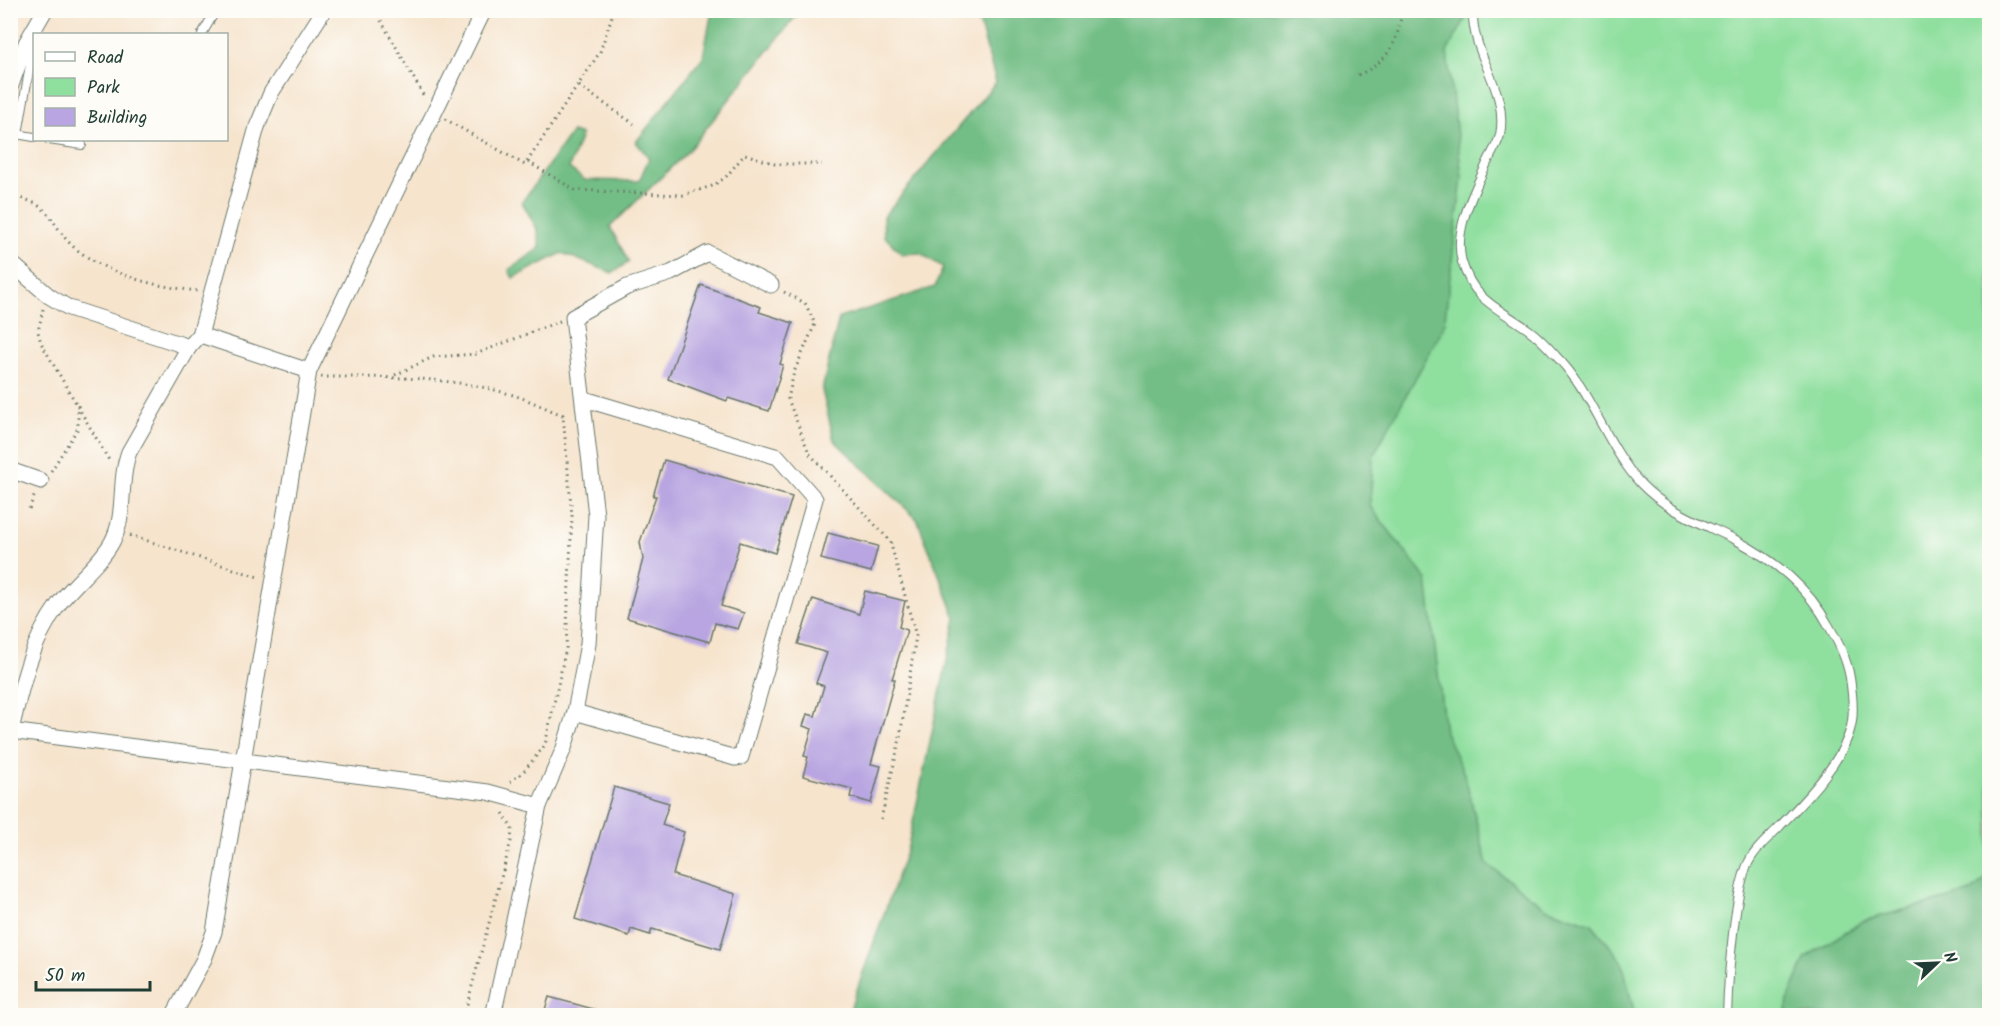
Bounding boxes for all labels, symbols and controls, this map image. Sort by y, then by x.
legend [33,33,228,141]
text: Road [87,44,124,73]
text: Park [87,74,120,103]
text: Building [87,104,147,133]
north arrow [1907,933,1967,993]
text: N [1936,948,1963,967]
scale bar [36,954,150,992]
text: 50 m [45,962,85,991]

